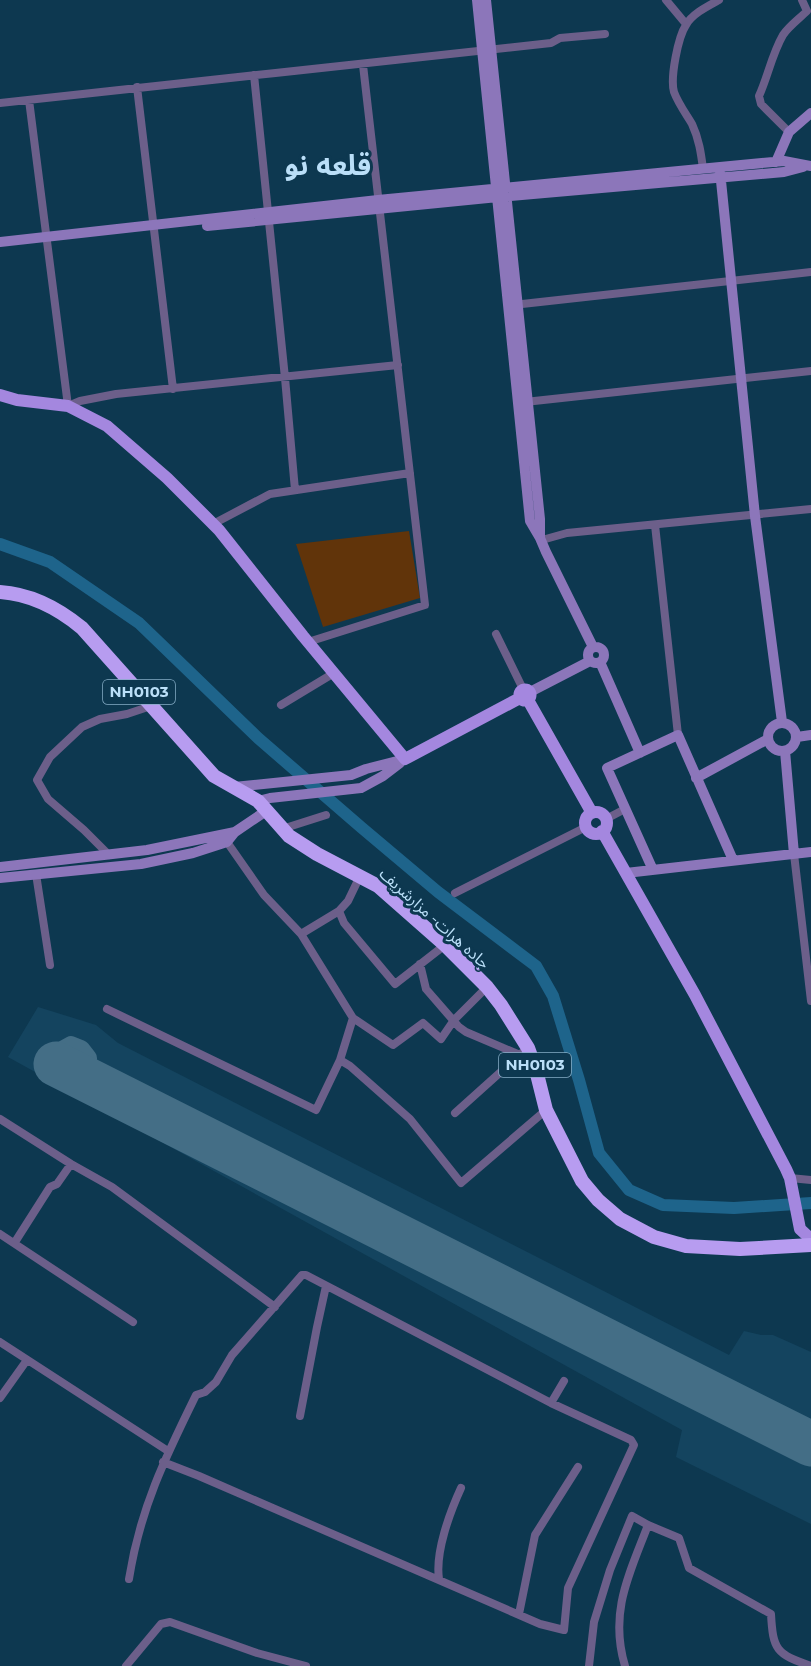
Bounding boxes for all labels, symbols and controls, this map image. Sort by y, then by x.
district label: قلعه نو [285,148,371,182]
road number: NH0103 [103,680,175,704]
street label: جاده هرات- مزارشریف [376,864,494,973]
road number: NH0103 [499,1053,571,1077]

